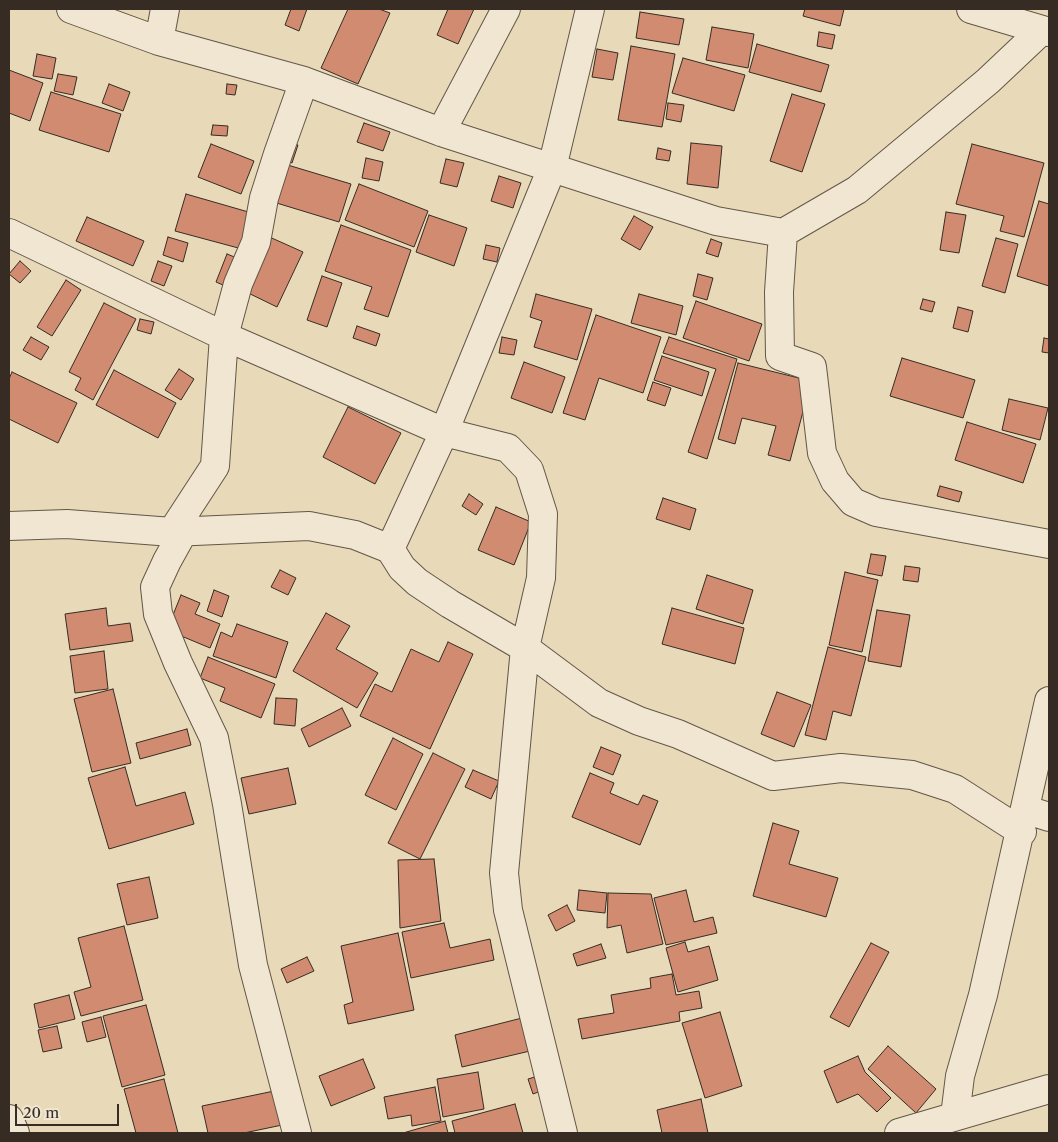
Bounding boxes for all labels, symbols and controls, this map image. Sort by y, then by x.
scale bar [18,1094,121,1126]
text: 20 m [23,1103,59,1122]

